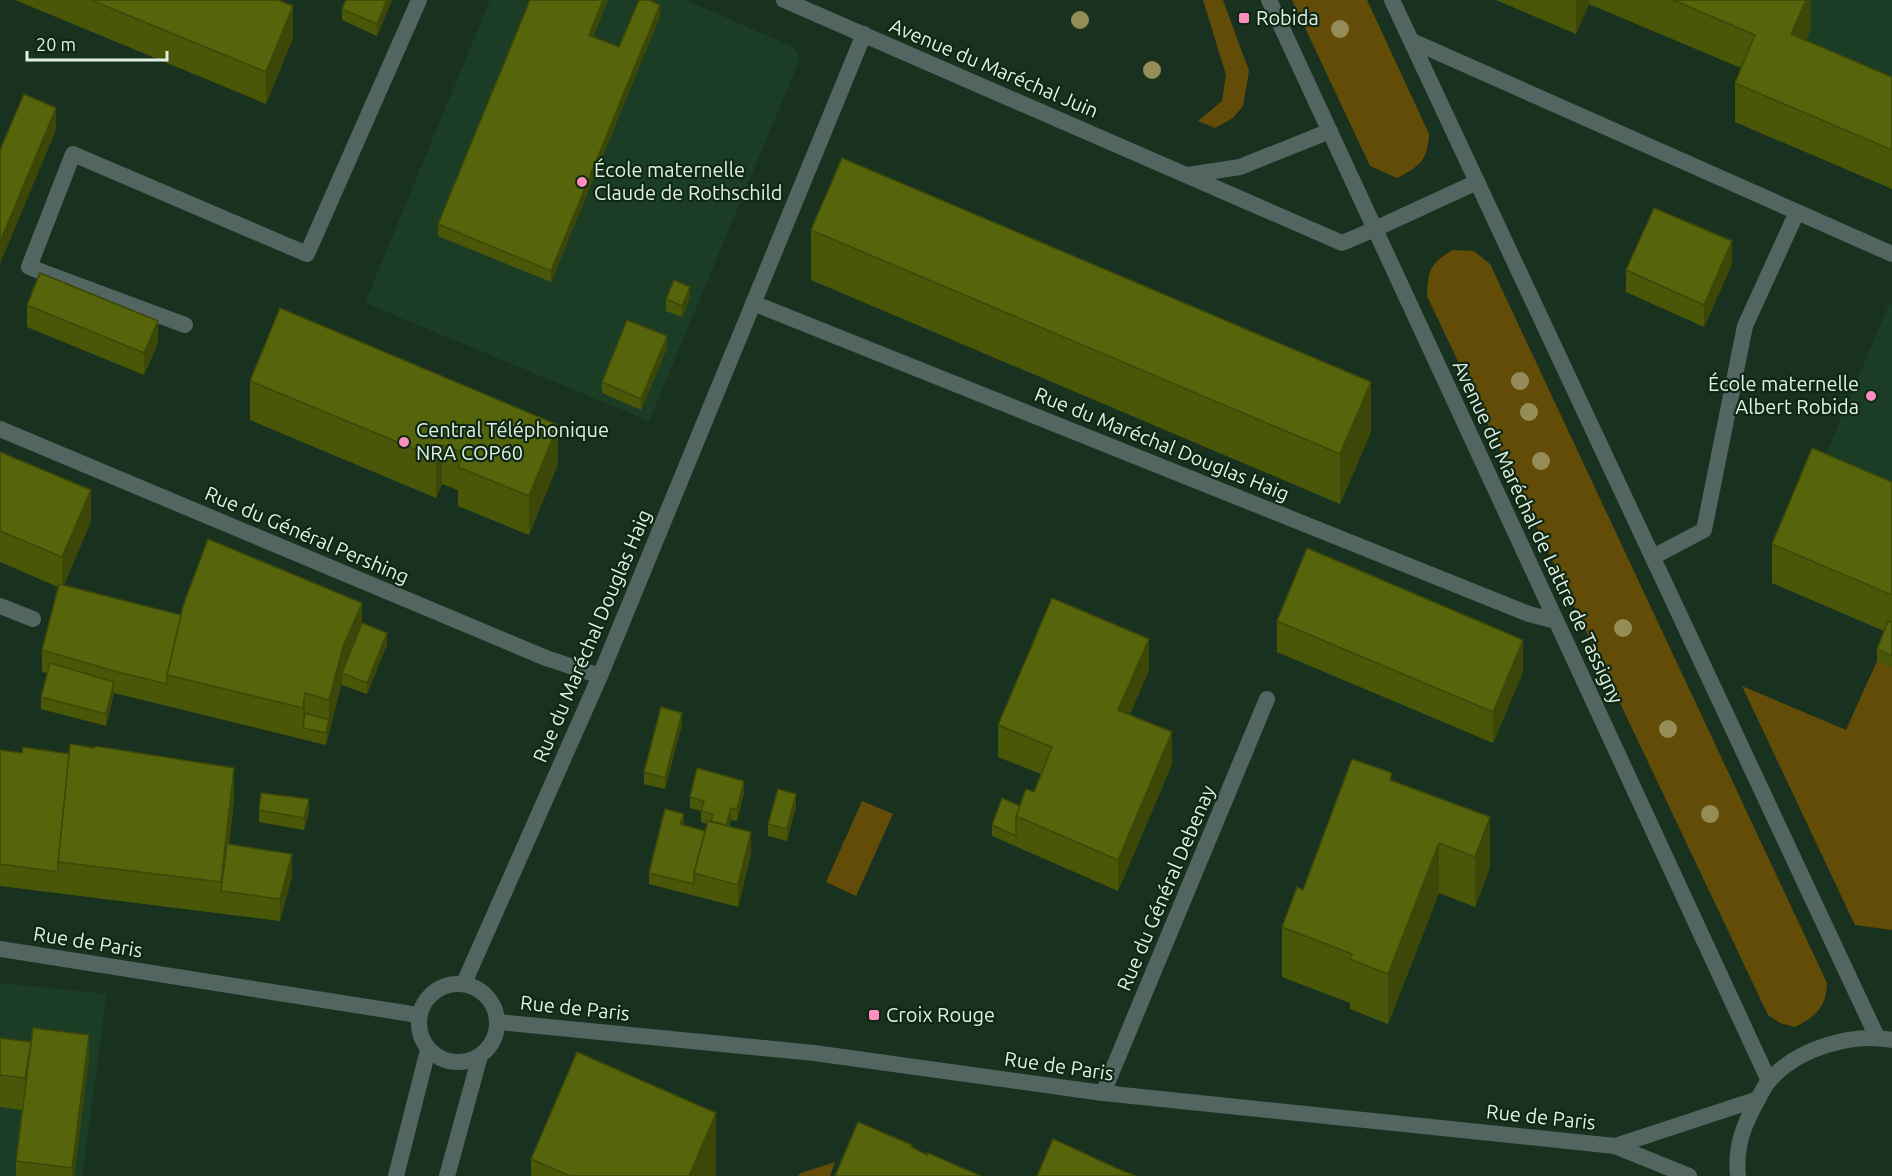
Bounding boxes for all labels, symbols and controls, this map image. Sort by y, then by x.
place label: Robida [1256,6,1319,29]
marker: Robida [1237,11,1251,25]
street label: Avenue du Maréchal Juin [886,13,1102,122]
scale bar [27,24,166,62]
text: 20 m [36,34,76,54]
place label: École maternelle Claude de Rothschild [594,158,782,204]
marker: École maternelle Claude de Rothschild [575,175,589,189]
street label: Avenue du Maréchal de Lattre de Tassigny [1449,357,1628,707]
place label: École maternelle Albert Robida [1708,372,1859,418]
street label: Rue du Maréchal Douglas Haig [1032,382,1293,505]
marker: École maternelle Albert Robida [1864,389,1878,403]
place label: Central Téléphonique NRA COP60 [416,418,609,464]
marker: Central Téléphonique NRA COP60 [397,435,411,449]
street label: Rue du Général Pershing [202,481,413,588]
street label: Rue du Maréchal Douglas Haig [528,506,655,766]
street label: Rue du Général Debenay [1112,781,1219,994]
street label: Rue de Paris [32,922,144,961]
street label: Rue de Paris [519,990,631,1025]
place label: Croix Rouge [886,1003,995,1026]
marker: Croix Rouge [867,1008,881,1022]
street label: Rue de Paris [1003,1046,1115,1085]
street label: Rue de Paris [1485,1099,1597,1134]

